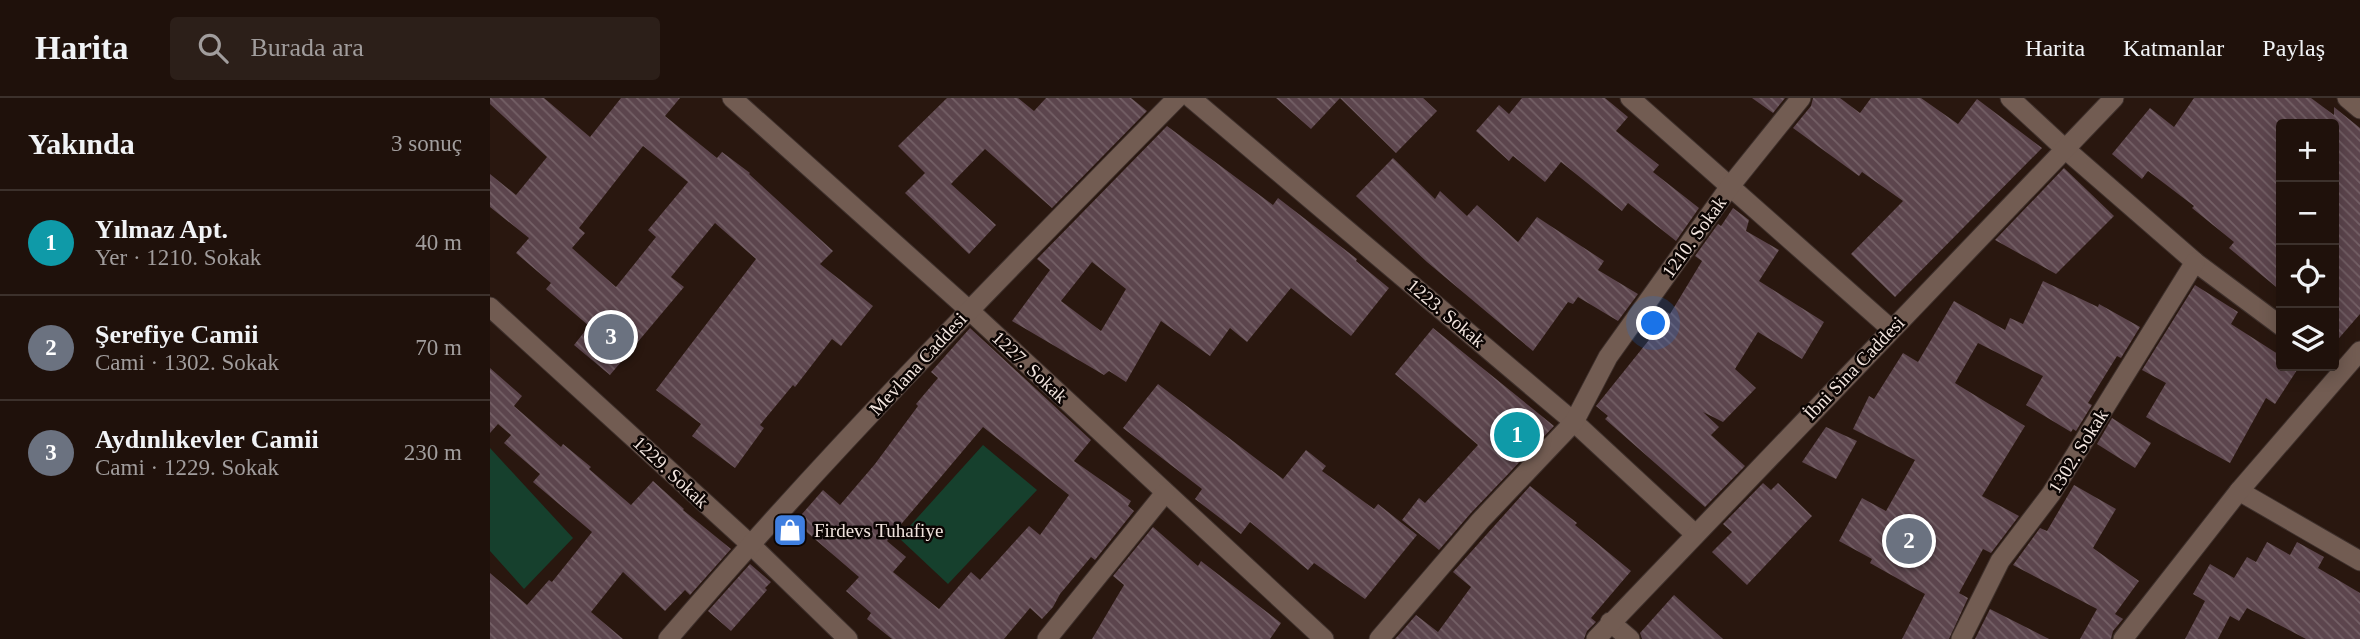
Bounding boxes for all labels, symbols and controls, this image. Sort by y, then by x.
search box [170,17,660,80]
icon: search [194,29,232,67]
text: Harita [35,30,128,66]
text: Burada ara [250,33,364,62]
text: Harita [2025,35,2085,61]
text: Katmanlar [2123,35,2224,61]
text: Paylaş [2262,35,2325,61]
map controls [2276,119,2339,371]
button: + [2276,119,2339,182]
text: Yakında [28,127,135,160]
text: 3 sonuç [391,131,462,156]
button: − [2276,182,2339,245]
street label: 1210. Sokak [1658,192,1731,282]
text: Yılmaz Apt. [95,215,228,244]
text: 1 [45,230,57,255]
text: 40 m [415,230,462,255]
text: Yer · 1210. Sokak [95,245,261,270]
button: locate [2276,245,2339,308]
street label: 1223. Sokak [1403,274,1490,352]
your location [1636,306,1670,340]
street label: Mevlana Caddesi [865,308,971,420]
button: layers [2276,308,2339,371]
pin: 3 [588,311,634,363]
street label: İbni Sina Caddesi [1800,312,1908,424]
text: Şerefiye Camii [95,320,258,349]
street label: 1227. Sokak [988,327,1072,407]
text: 2 [45,335,57,360]
text: 70 m [415,335,462,360]
text: Cami · 1302. Sokak [95,350,279,375]
street label: 1302. Sokak [2044,405,2112,497]
pin: 1 [1494,409,1540,461]
text: Aydınlıkevler Camii [95,425,319,454]
street label: 1229. Sokak [629,432,713,512]
text: 3 [45,440,57,465]
text: 230 m [404,440,462,465]
text: Cami · 1229. Sokak [95,455,279,480]
shop icon: Firdevs Tuhafiye [771,511,809,549]
pin: 2 [1886,515,1932,567]
place label: Firdevs Tuhafiye [814,520,943,541]

